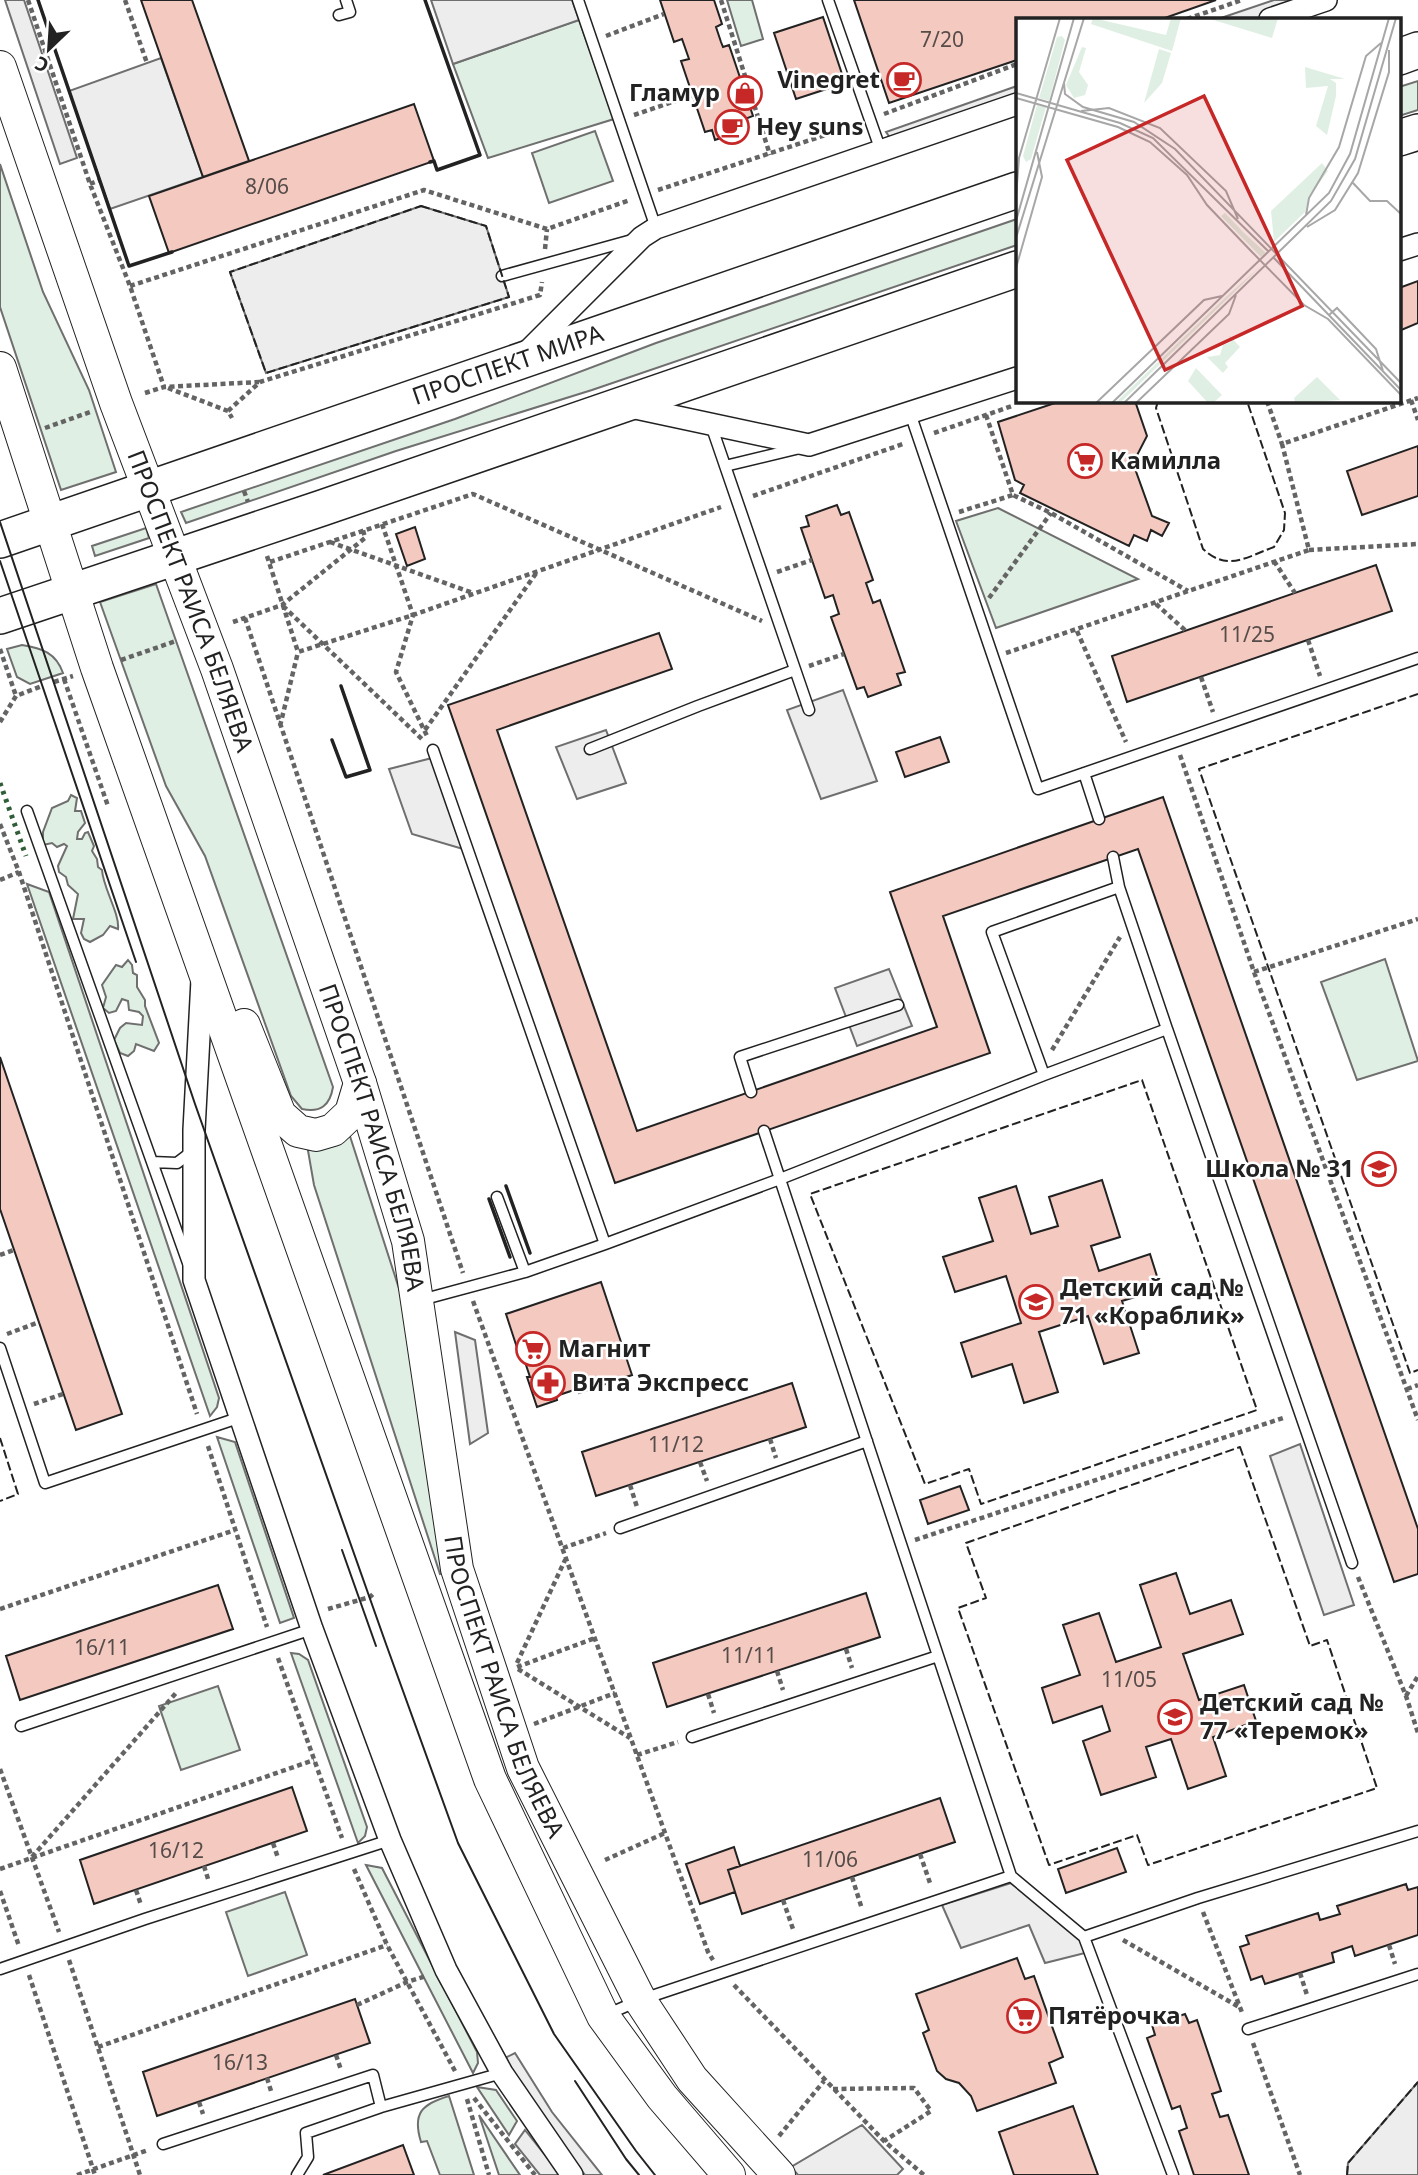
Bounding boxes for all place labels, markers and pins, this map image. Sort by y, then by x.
cafe icon: Vinegret [885,61,923,99]
place label: Vinegret [777,62,880,95]
shop icon: Гламур [726,74,764,112]
place label: Гламур [629,75,720,108]
cafe icon: Hey suns [713,108,751,146]
place label: Hey suns [756,109,863,142]
supermarket icon: Камилла [1066,442,1104,480]
place label: Камилла [1110,443,1221,476]
school or university icon: Школа № 31 [1360,1150,1398,1188]
place label: Школа № 31 [1205,1151,1354,1184]
place label: Детский сад № 71 «Кораблик» [1060,1270,1245,1331]
school or university icon: Детский сад № 71 «Кораблик» [1017,1283,1055,1321]
supermarket icon: Магнит [514,1330,552,1368]
place label: Магнит [558,1331,650,1364]
pharmacy icon: Вита Экспресс [529,1364,567,1402]
place label: Вита Экспресс [572,1365,749,1398]
place label: Детский сад № 77 «Теремок» [1200,1685,1384,1746]
school or university icon: Детский сад № 77 «Теремок» [1156,1698,1194,1736]
supermarket icon: Пятёрочка [1005,1997,1043,2035]
place label: Пятёрочка [1048,1998,1181,2031]

